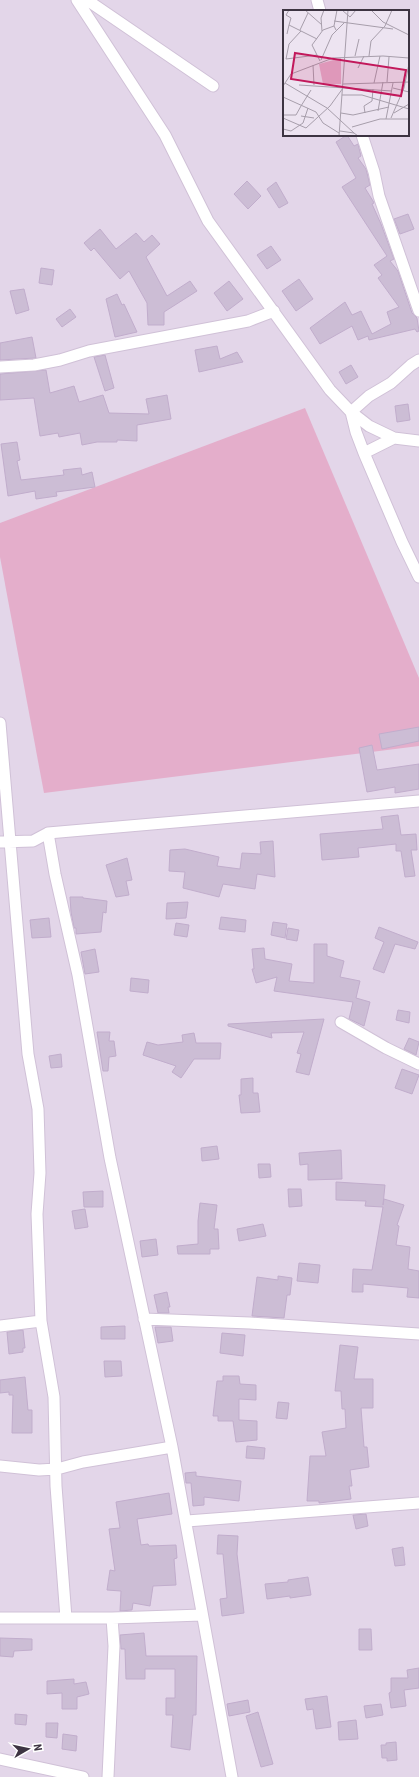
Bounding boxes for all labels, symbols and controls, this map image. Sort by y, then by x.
inset map [283,10,409,136]
north arrow [8,1729,48,1769]
text: N [30,1743,44,1752]

